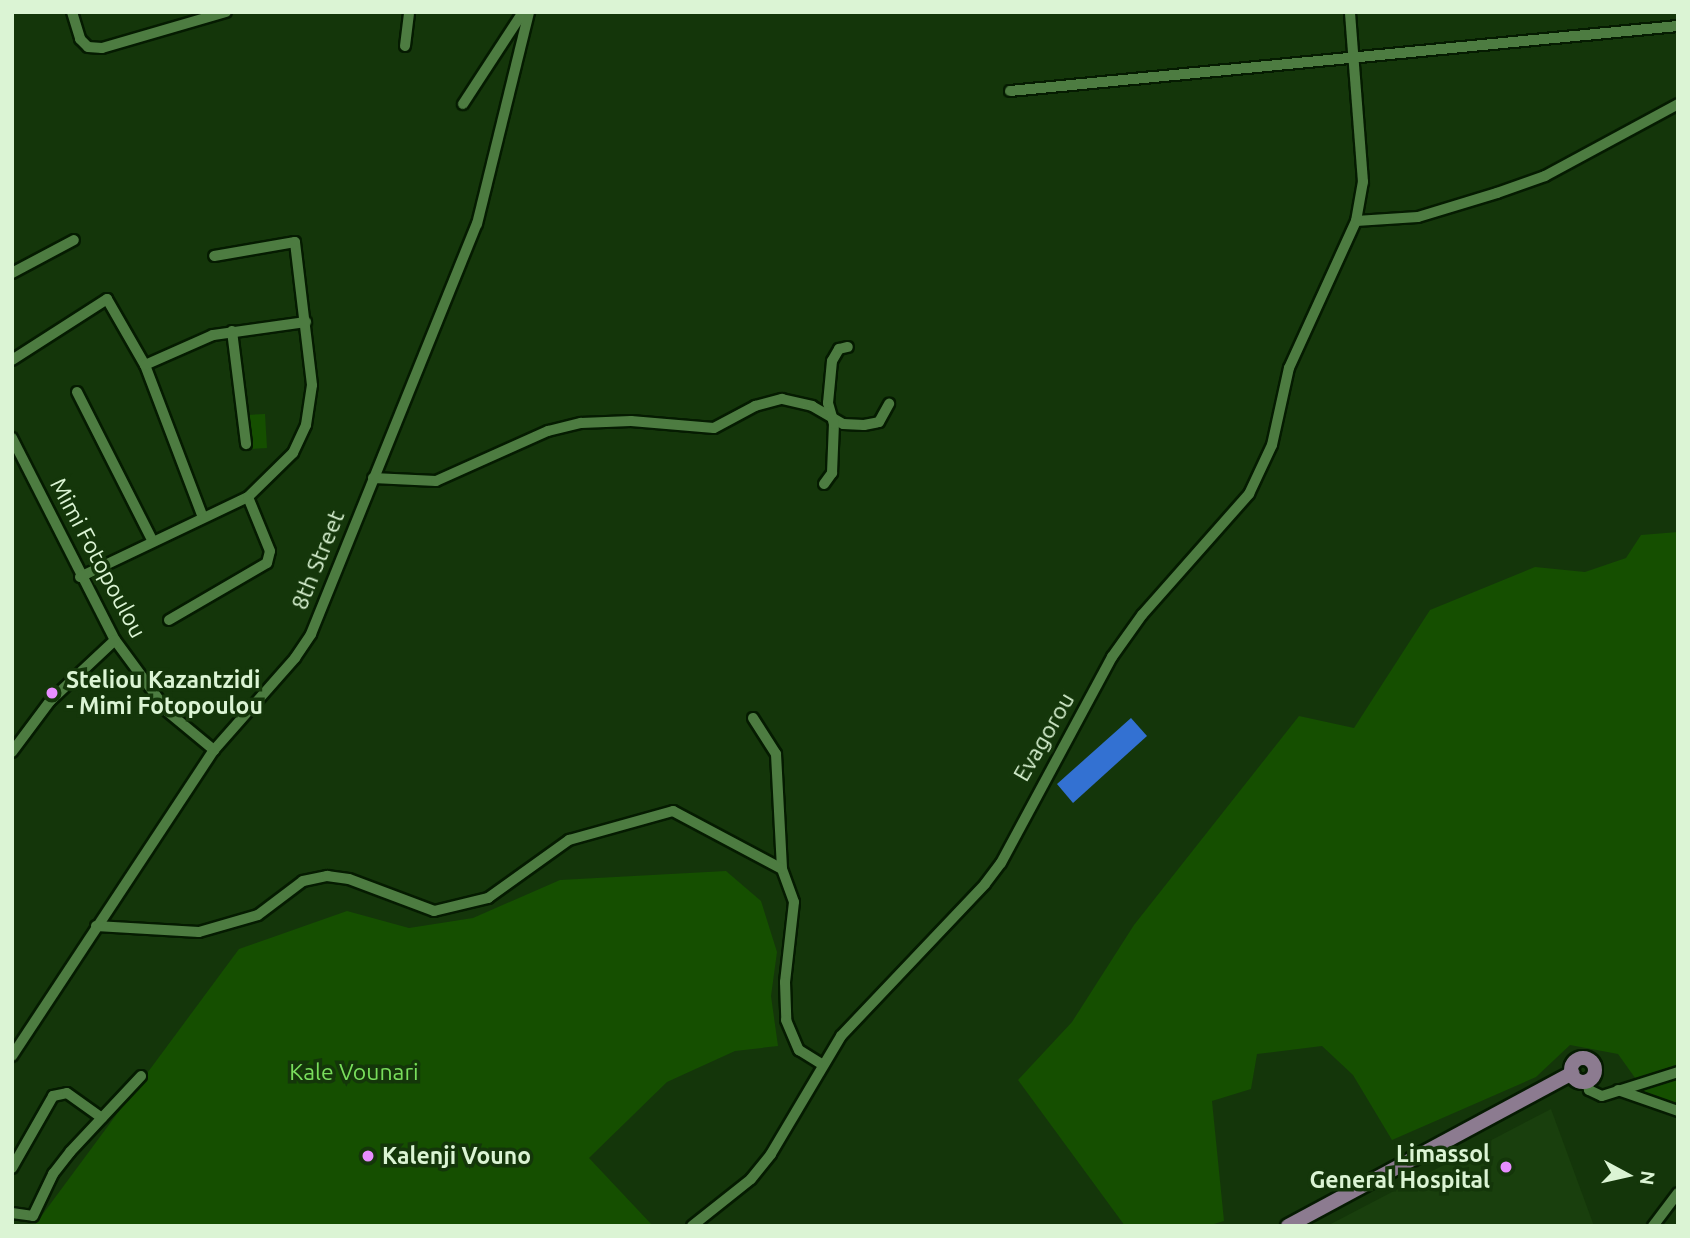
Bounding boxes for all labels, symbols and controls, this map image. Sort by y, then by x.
street label: Mimi Fotopoulou [44,473,152,643]
street label: 8th Street [286,506,350,614]
place label: Steliou Kazantzidi - Mimi Fotopoulou [66,666,263,720]
marker: Steliou Kazantzidi - Mimi Fotopoulou [44,685,60,701]
street label: Evagorou [1008,688,1080,786]
park label: Kale Vounari [289,1058,419,1086]
place label: Limassol General Hospital [1309,1140,1490,1194]
north arrow [1592,1140,1662,1210]
place label: Kalenji Vouno [382,1142,531,1170]
marker: Kalenji Vouno [360,1148,376,1164]
marker: Limassol General Hospital [1496,1157,1516,1177]
text: N [1636,1169,1660,1186]

